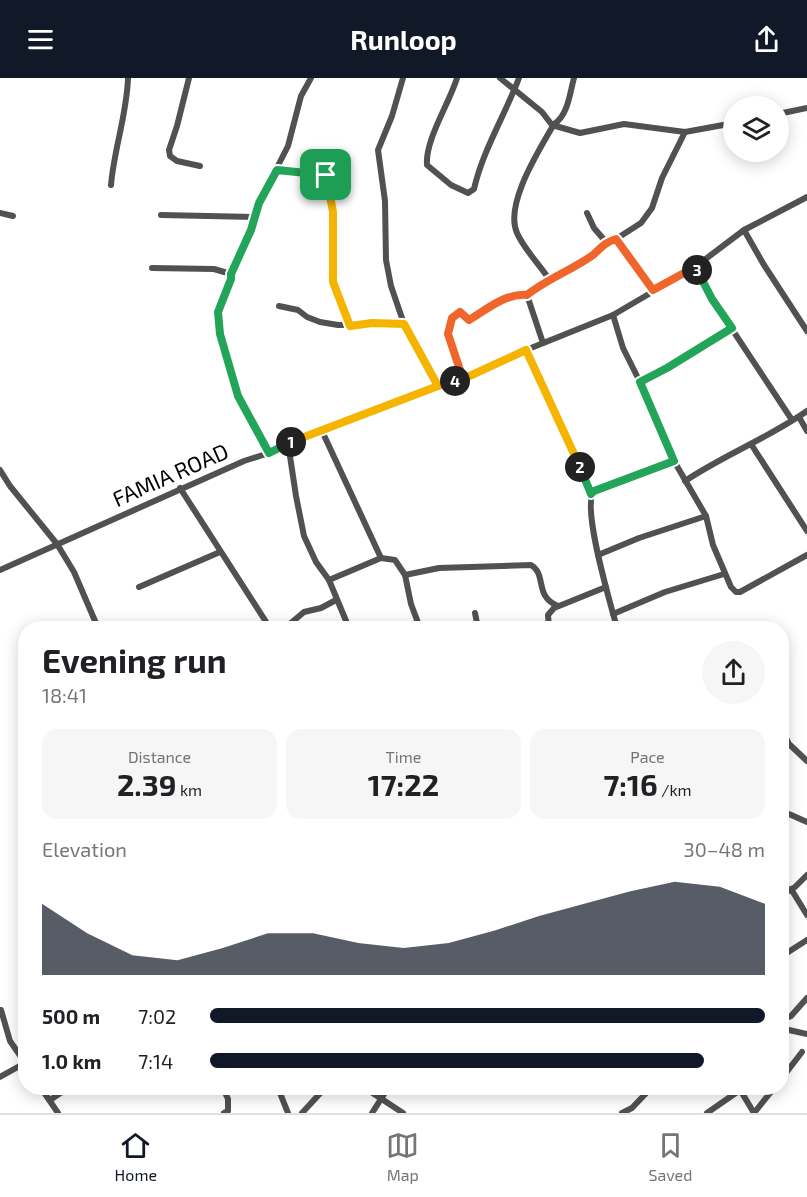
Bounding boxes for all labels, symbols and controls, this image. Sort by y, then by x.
icon: menu [24,23,57,56]
text: Runloop [350,23,457,55]
icon: share [750,23,783,56]
map controls [723,96,789,162]
button: layers [723,96,789,162]
pin [300,149,351,200]
icon: arrive [309,158,342,191]
pin: 3 [682,255,712,285]
text: 3 [692,260,702,279]
pin: 4 [440,366,470,396]
text: 4 [450,371,460,390]
pin: 1 [276,427,306,457]
text: 1 [288,432,294,451]
street label: FAMIA ROAD [108,437,232,511]
pin: 2 [565,452,595,482]
text: 2 [575,457,585,476]
text: Evening run [42,640,227,680]
button: share [702,641,765,704]
text: 18:41 [42,683,87,707]
text: Distance [128,747,191,766]
text: Time [386,747,421,766]
text: Pace [630,747,665,766]
text: 2.39 [117,766,176,802]
text: 17:22 [368,766,439,802]
text: 7:16 [603,766,658,802]
text: km [176,780,202,799]
text: /km [658,780,692,799]
text: Elevation [42,837,127,861]
text: 30–48 m [684,837,765,861]
text: 500 m [42,1004,100,1028]
text: 7:02 [138,1004,176,1028]
text: 1.0 km [42,1049,101,1073]
text: 7:14 [138,1049,173,1073]
tab: Home [115,1129,157,1184]
tab: Map [386,1129,419,1184]
tab: Saved [648,1129,692,1184]

